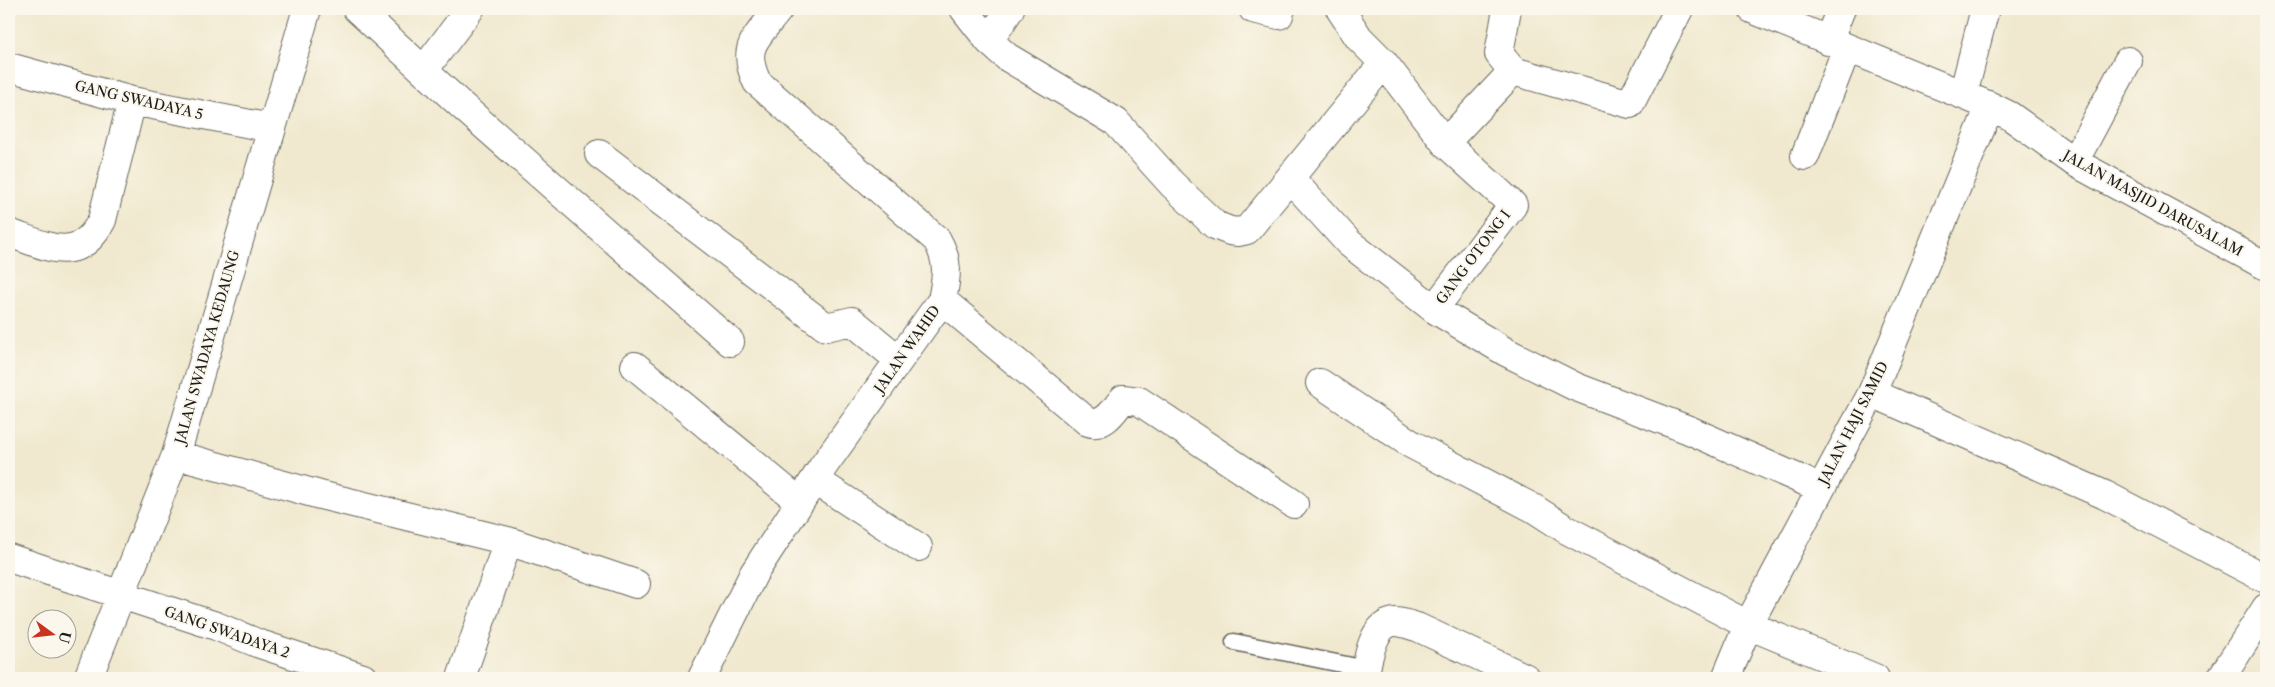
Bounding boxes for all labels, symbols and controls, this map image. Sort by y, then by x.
street label: GANG SWADAYA 5 [73,76,205,124]
street label: JALAN MASJID DARUSALAM [2058,145,2246,260]
street label: GANG OTONG I [1432,206,1514,308]
street label: JALAN SWADAYA KEDAUNG [170,248,243,448]
street label: JALAN WAHID [869,302,944,398]
street label: JALAN HAJI SAMID [1813,358,1892,489]
street label: GANG SWADAYA 2 [162,602,292,662]
north arrow [28,610,78,660]
text: U [54,630,75,646]

